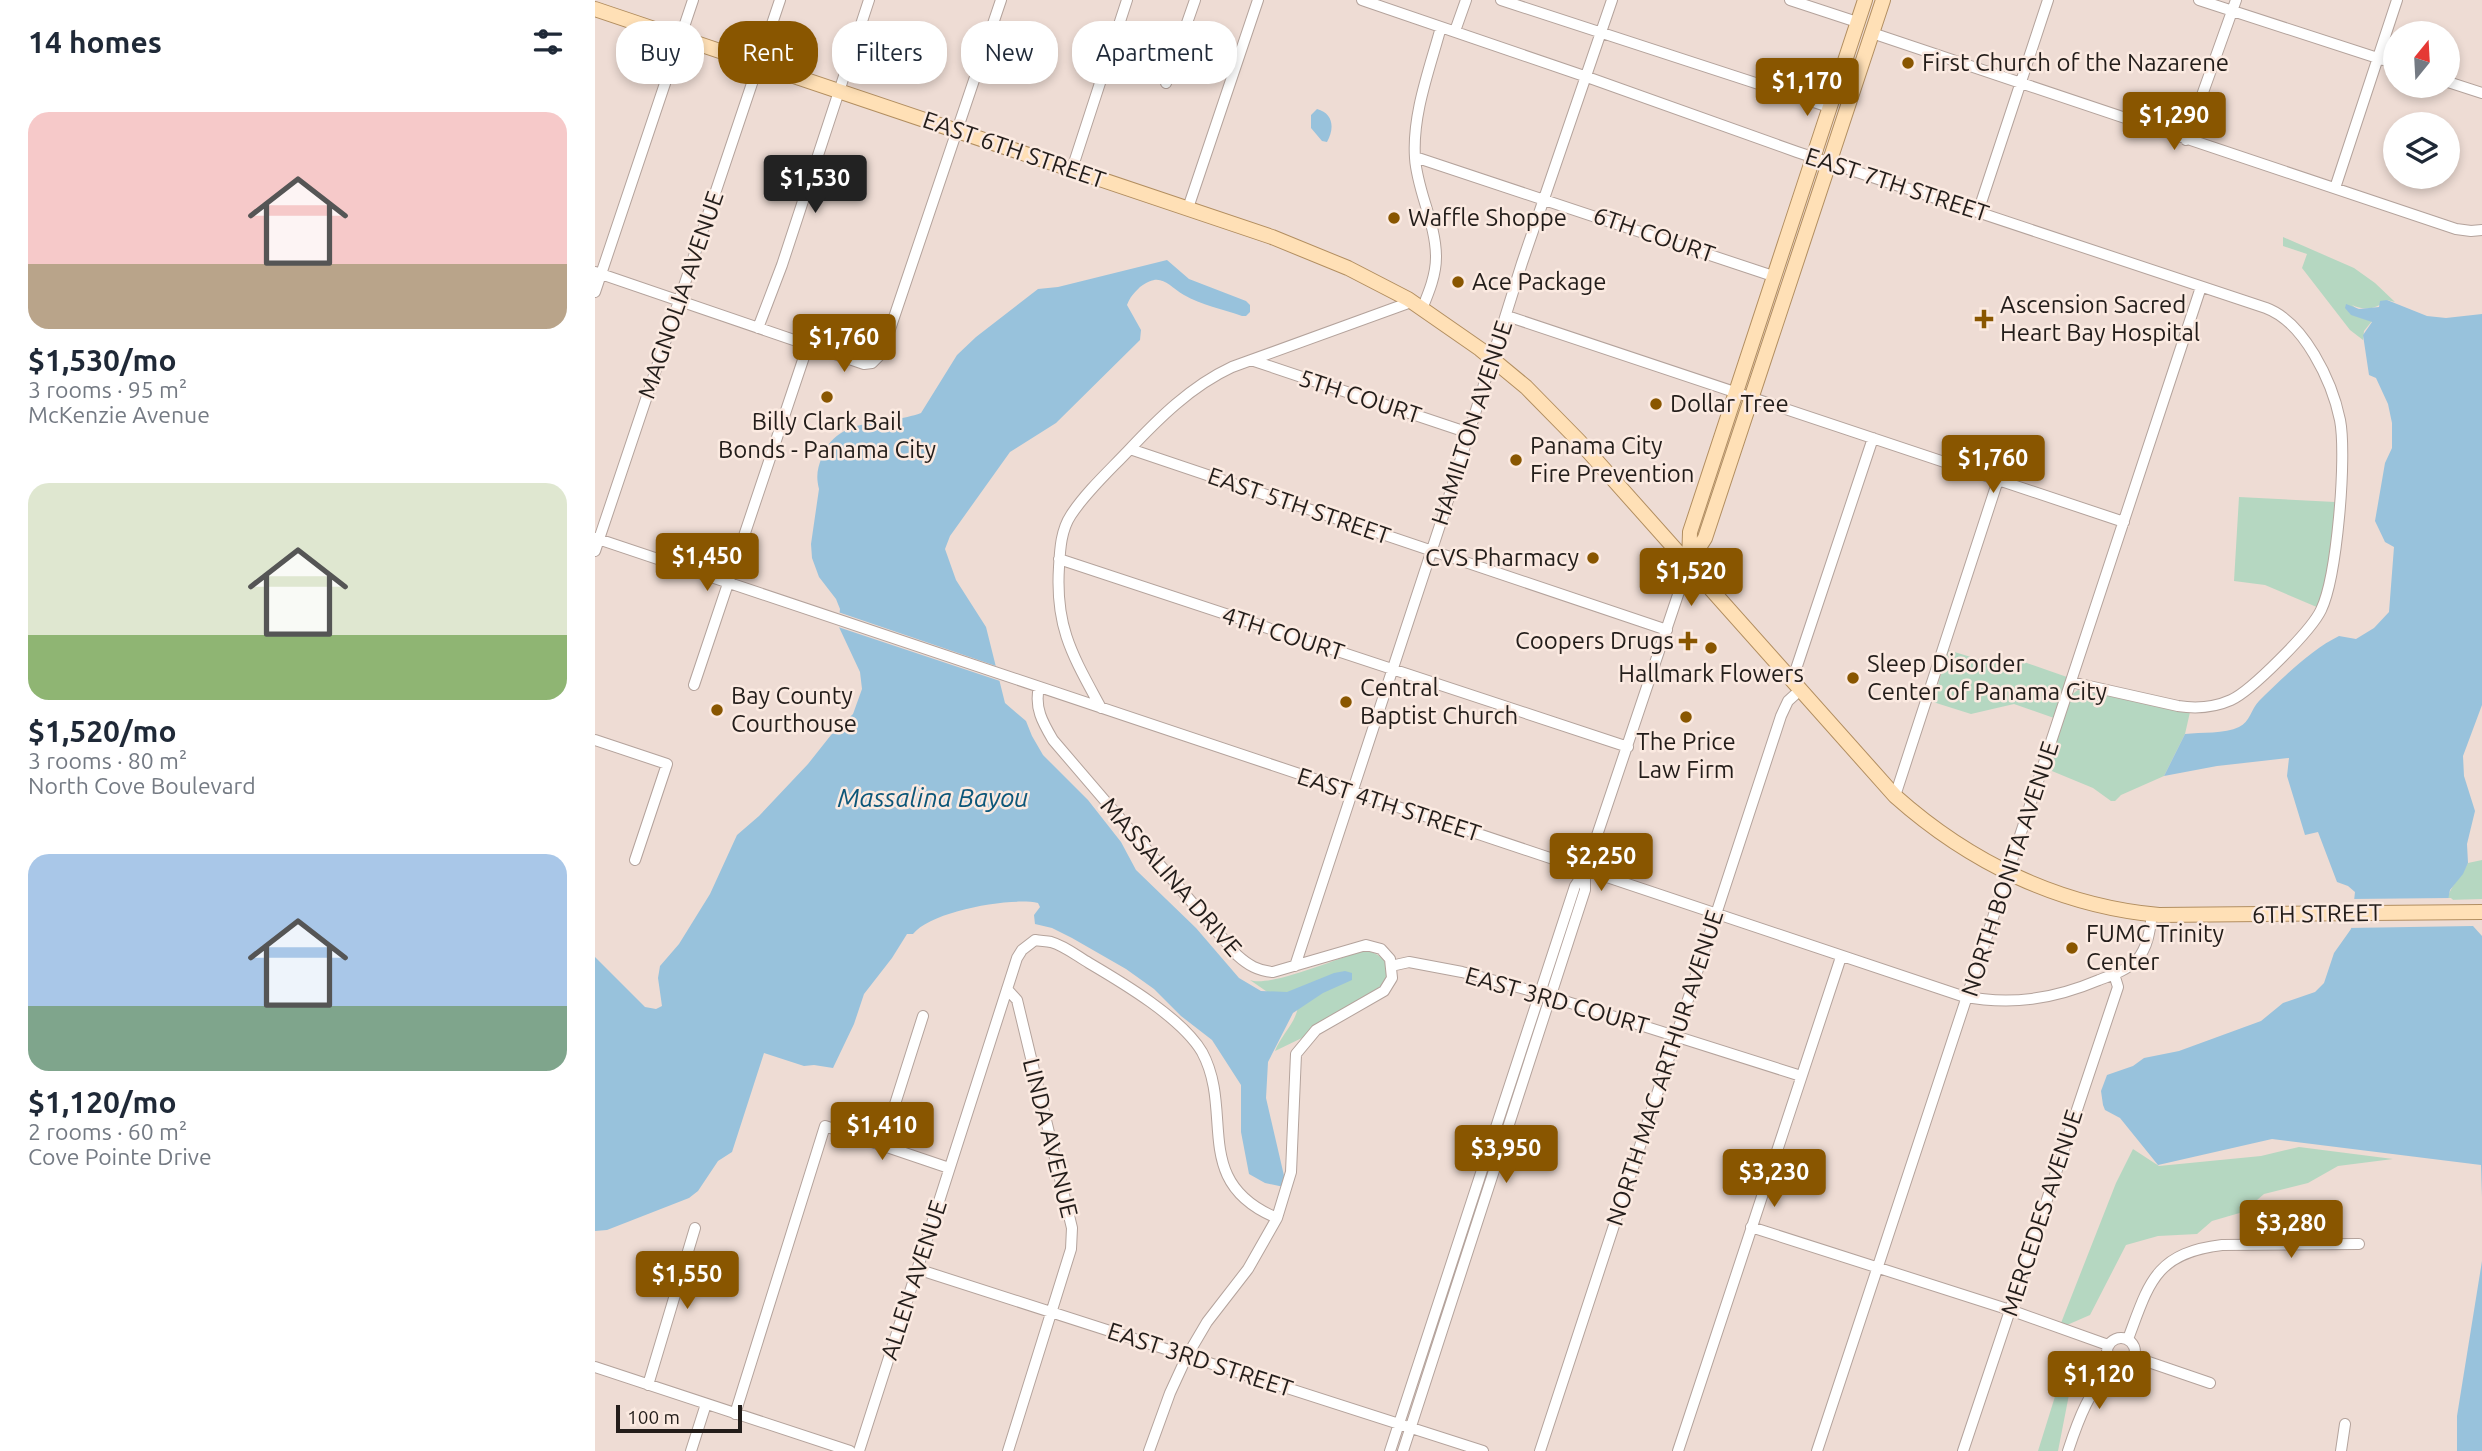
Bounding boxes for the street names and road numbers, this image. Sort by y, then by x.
street label: EAST 6TH STREET [919,106,1109,193]
street label: EAST 7TH STREET [1802,142,1992,227]
street label: MAGNOLIA AVENUE [632,188,729,402]
street label: 6TH COURT [1590,201,1719,268]
street label: HAMILTON AVENUE [1426,317,1517,529]
street label: 5TH COURT [1296,364,1425,429]
street label: EAST 5TH STREET [1204,462,1394,549]
street label: 4TH COURT [1219,601,1348,666]
street label: NORTH BONITA AVENUE [1955,738,2064,1000]
street label: EAST 4TH STREET [1294,762,1484,847]
street label: MASSALINA DRIVE [1095,792,1247,961]
street label: 6TH STREET [2252,899,2382,928]
street label: NORTH MAC ARTHUR AVENUE [1601,907,1728,1229]
street label: EAST 3RD COURT [1462,961,1652,1040]
street label: LINDA AVENUE [1018,1055,1083,1220]
street label: MERCEDES AVENUE [1995,1106,2088,1320]
street label: ALLEN AVENUE [875,1197,952,1363]
street label: EAST 3RD STREET [1104,1317,1296,1402]

